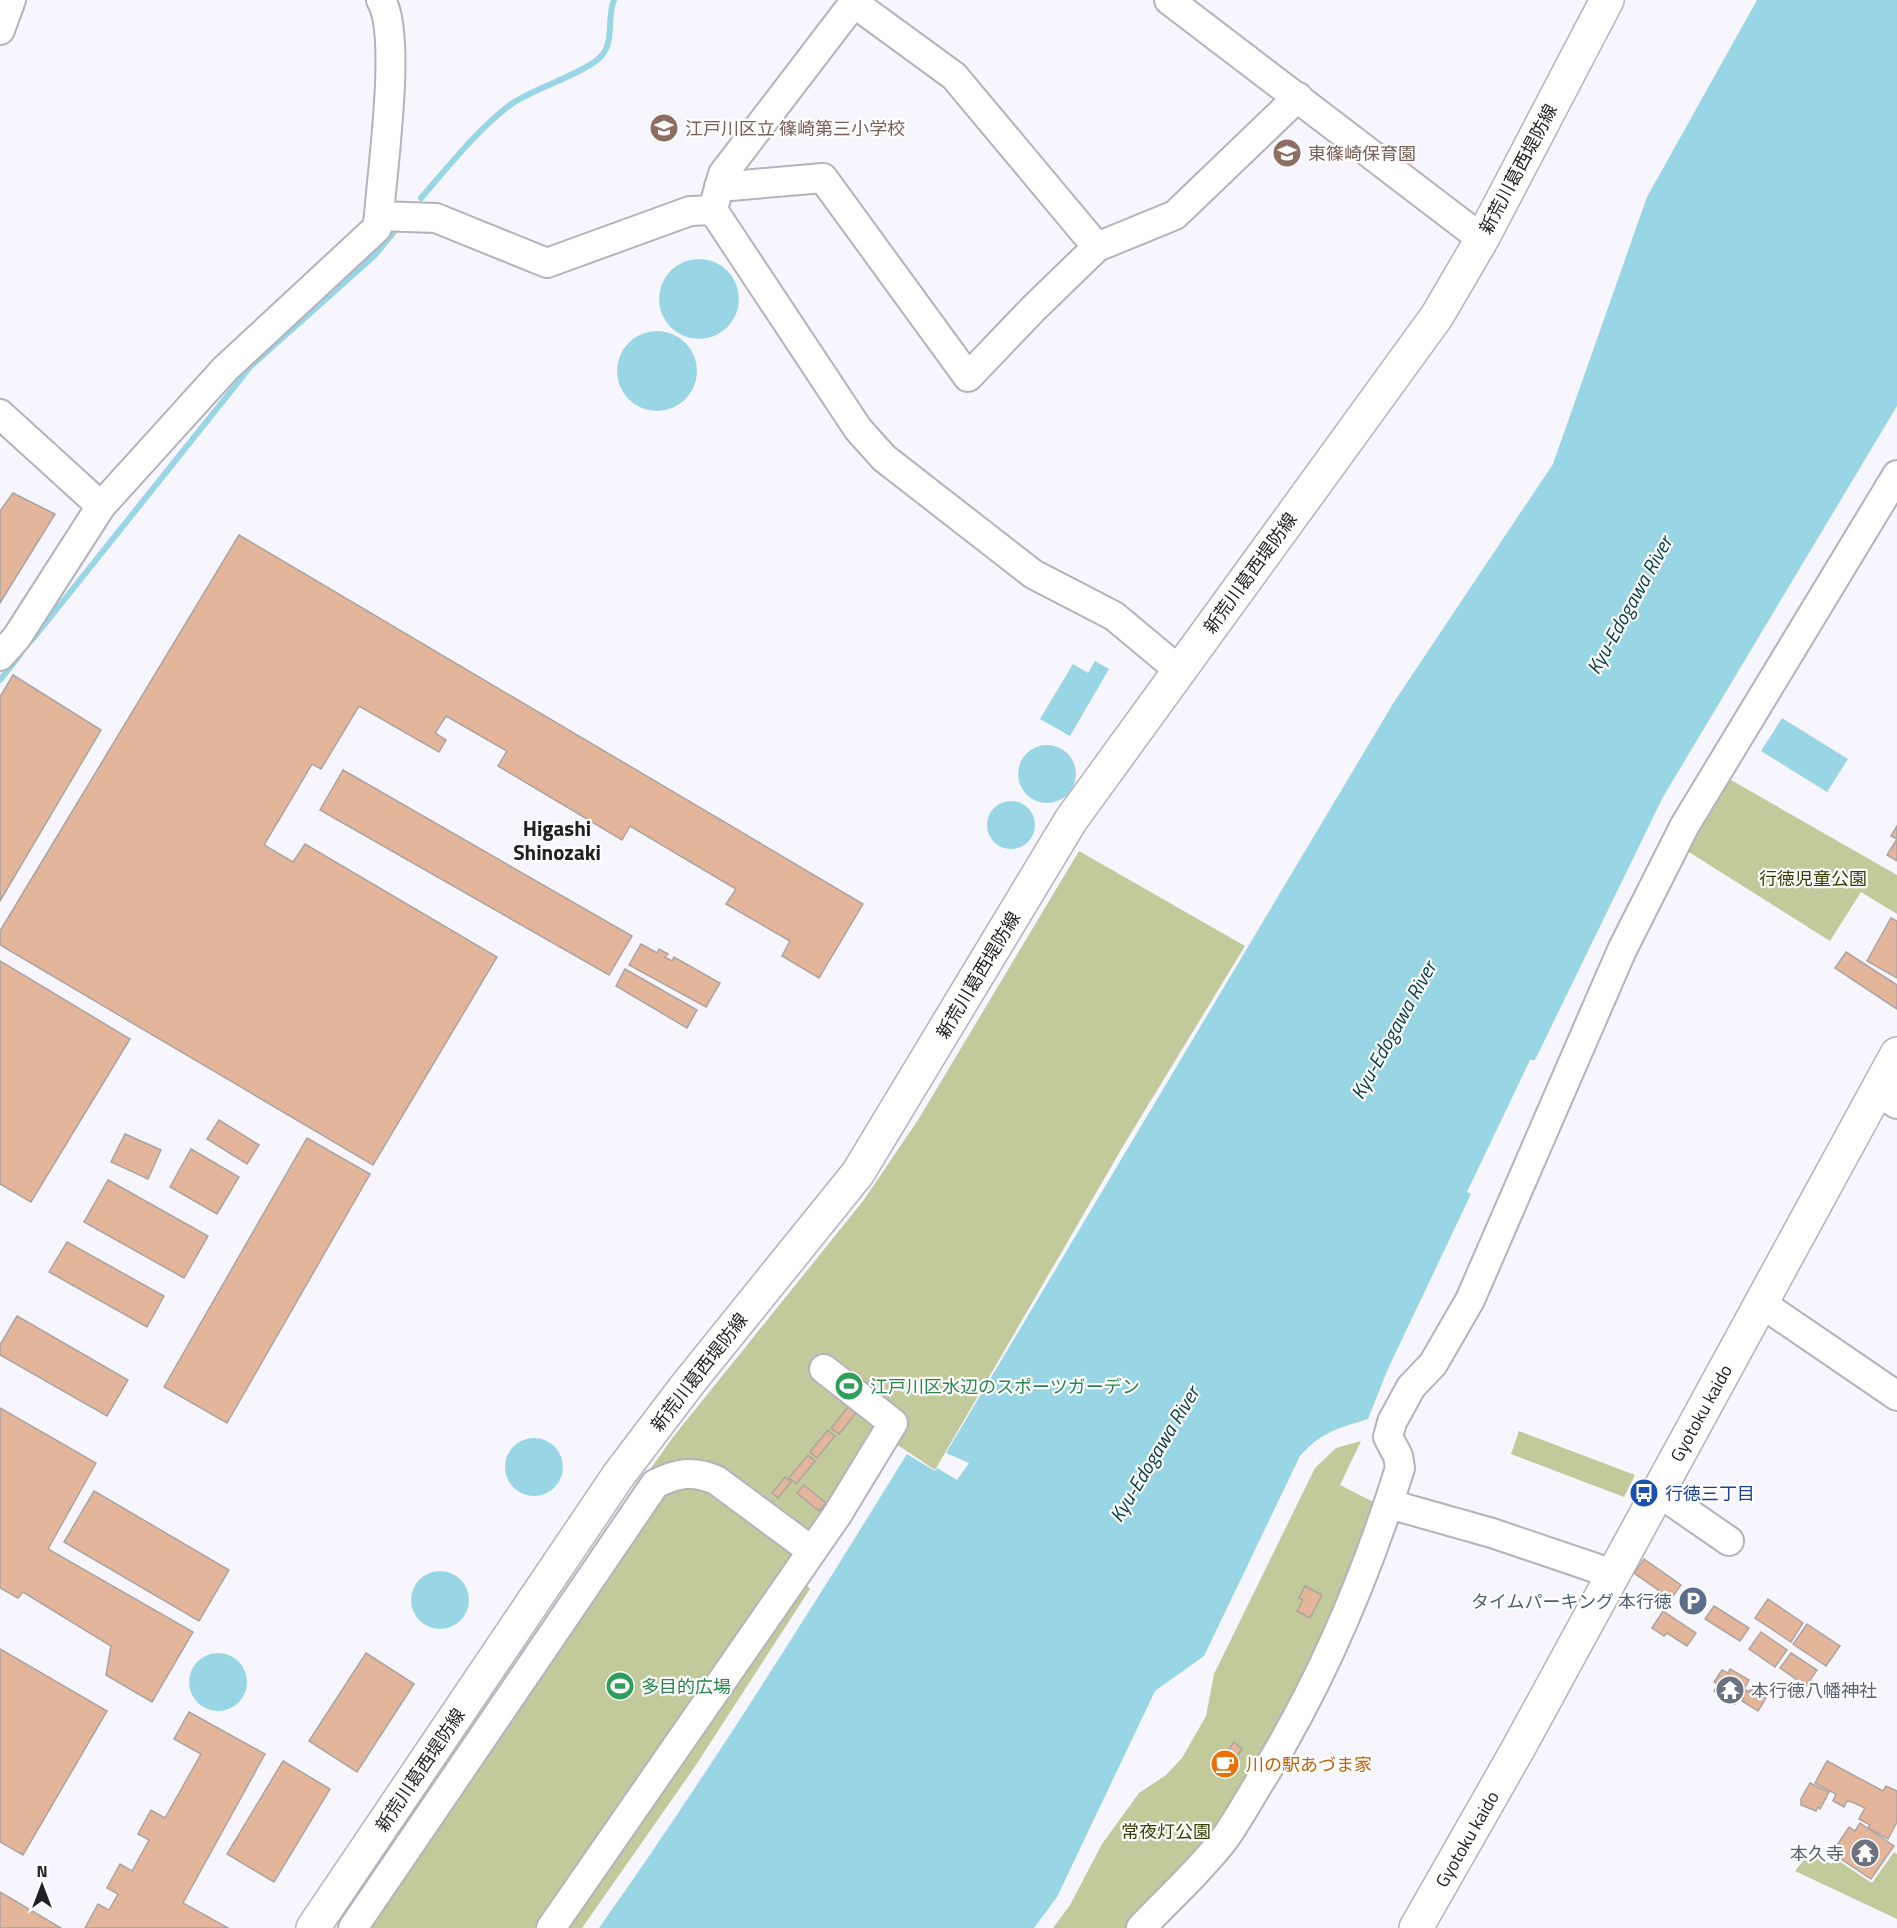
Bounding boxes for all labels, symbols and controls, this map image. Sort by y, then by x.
street label: 新荒川葛西堤防線 [1472,99,1564,239]
school or university icon: 江戸川区立 篠崎第三小学校 [648,112,680,144]
place label: 江戸川区立 篠崎第三小学校 [685,115,905,142]
school or university icon: 東篠崎保育園 [1271,137,1303,169]
place label: 東篠崎保育園 [1308,140,1416,167]
street label: 新荒川葛西堤防線 [1197,507,1303,639]
water label: Kyu-Edogawa River [1578,528,1681,680]
district label: Higashi Shinozaki [513,812,601,868]
park label: 行徳児童公園 [1759,865,1867,892]
street label: 新荒川葛西堤防線 [929,906,1027,1044]
water label: Kyu-Edogawa River [1342,953,1445,1105]
street label: 新荒川葛西堤防線 [644,1307,754,1437]
street label: Gyotoku kaido [1663,1359,1739,1467]
sports icon: 江戸川区水辺のスポーツガーデン [833,1370,865,1402]
place label: 江戸川区水辺のスポーツガーデン [870,1373,1140,1400]
water label: Kyu-Edogawa River [1101,1378,1208,1528]
bus stop icon: 行徳三丁目 [1628,1477,1660,1509]
place label: 行徳三丁目 [1665,1480,1755,1507]
parking icon: タイムパーキング 本行徳 [1677,1585,1709,1617]
place label: タイムパーキング 本行徳 [1471,1588,1672,1615]
sports icon: 多目的広場 [604,1670,636,1702]
place label: 多目的広場 [641,1673,731,1700]
temple icon: 本行徳八幡神社 [1714,1674,1746,1706]
place label: 本行徳八幡神社 [1751,1677,1877,1704]
street label: 新荒川葛西堤防線 [369,1703,471,1837]
cafe icon: 川の駅あづま家 [1209,1748,1241,1780]
place label: 川の駅あづま家 [1246,1751,1372,1778]
street label: Gyotoku kaido [1428,1786,1506,1892]
park label: 常夜灯公園 [1121,1818,1211,1845]
temple icon: 本久寺 [1849,1837,1881,1869]
place label: 本久寺 [1790,1840,1844,1867]
north arrow [12,1856,72,1916]
text: N [36,1859,48,1883]

